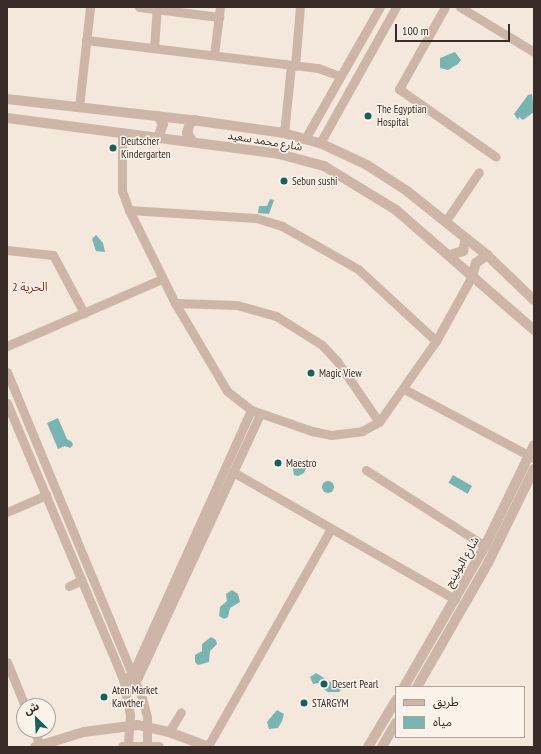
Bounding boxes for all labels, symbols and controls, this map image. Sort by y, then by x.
scale bar [397,16,512,42]
text: 100 m [402,23,429,38]
place label: The Egyptian Hospital [377,103,427,129]
marker: The Egyptian Hospital [362,110,374,122]
street label: شارع محمد سعيد [227,129,303,153]
place label: Deutscher Kindergarten [121,135,171,161]
marker: Deutscher Kindergarten [108,143,118,153]
place label: Sebun sushi [292,174,337,188]
marker: Sebun sushi [279,176,289,186]
district label: الحرية 2 [12,280,48,294]
place label: Magic View [319,366,362,380]
marker: Magic View [306,368,316,378]
place label: Maestro [286,456,316,470]
marker: Maestro [273,458,283,468]
street label: شارع البولينج [442,534,482,590]
place label: Desert Pearl [332,677,378,691]
marker: Desert Pearl [319,679,329,689]
place label: Aten Market Kawther [112,684,158,710]
legend [395,686,525,738]
marker: Aten Market Kawther [99,692,109,702]
text: طريق [433,694,459,709]
place label: STARGYM [312,696,349,710]
north arrow [16,698,56,738]
text: ش [22,698,41,717]
marker: STARGYM [299,698,309,708]
text: مياه [433,714,452,729]

